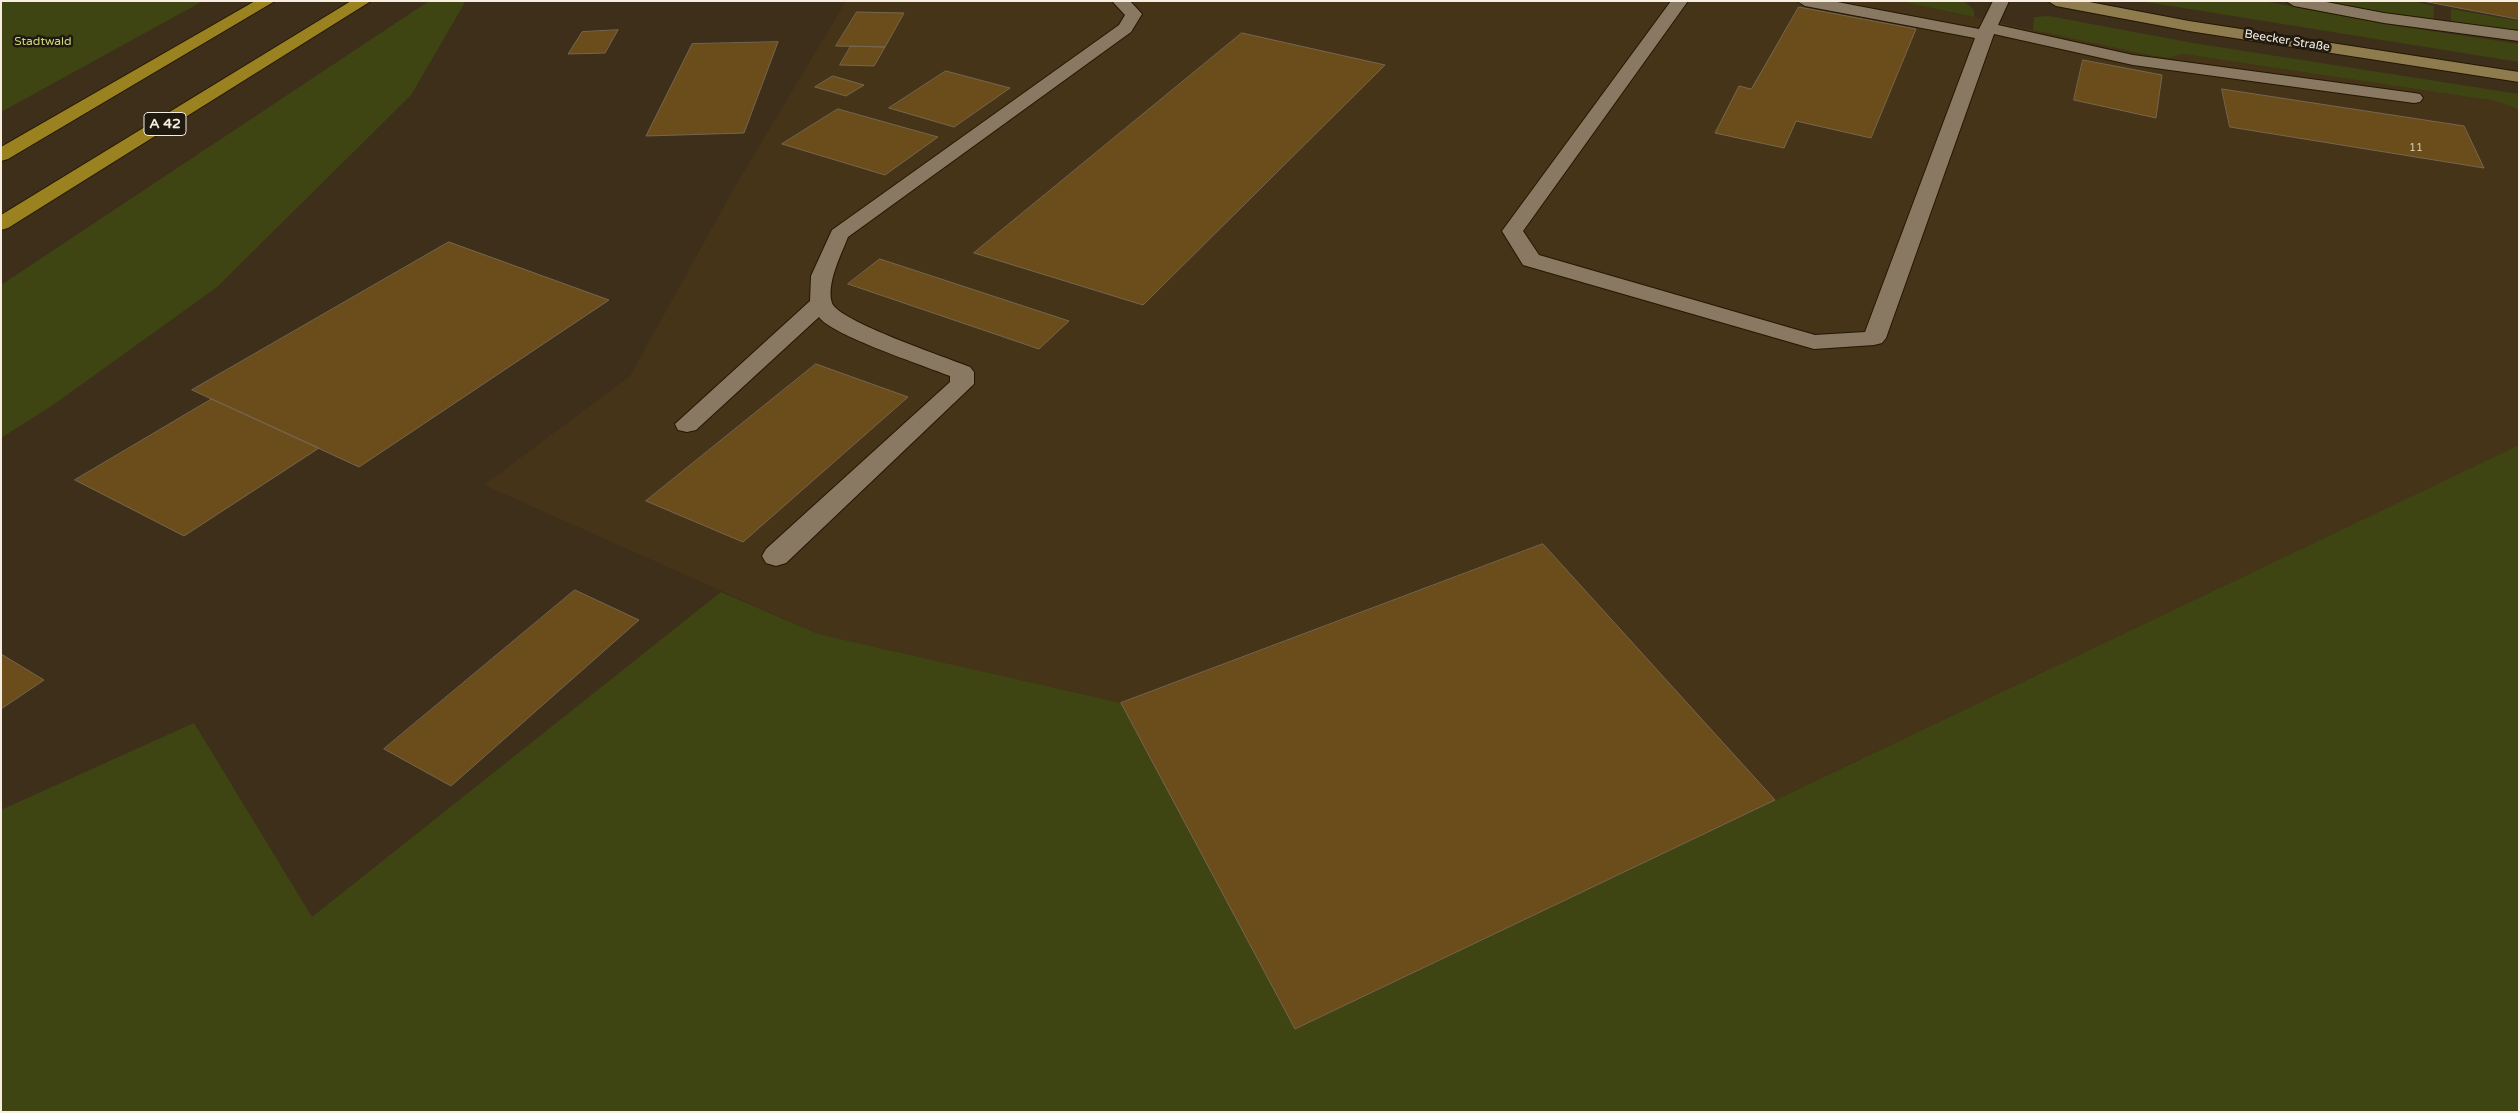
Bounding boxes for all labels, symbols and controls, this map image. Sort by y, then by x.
street label: Beecker Straße [2243,27,2331,55]
park label: Stadtwald [14,35,72,49]
road number: A 42 [144,112,186,136]
house number: 11 [2409,141,2423,155]

